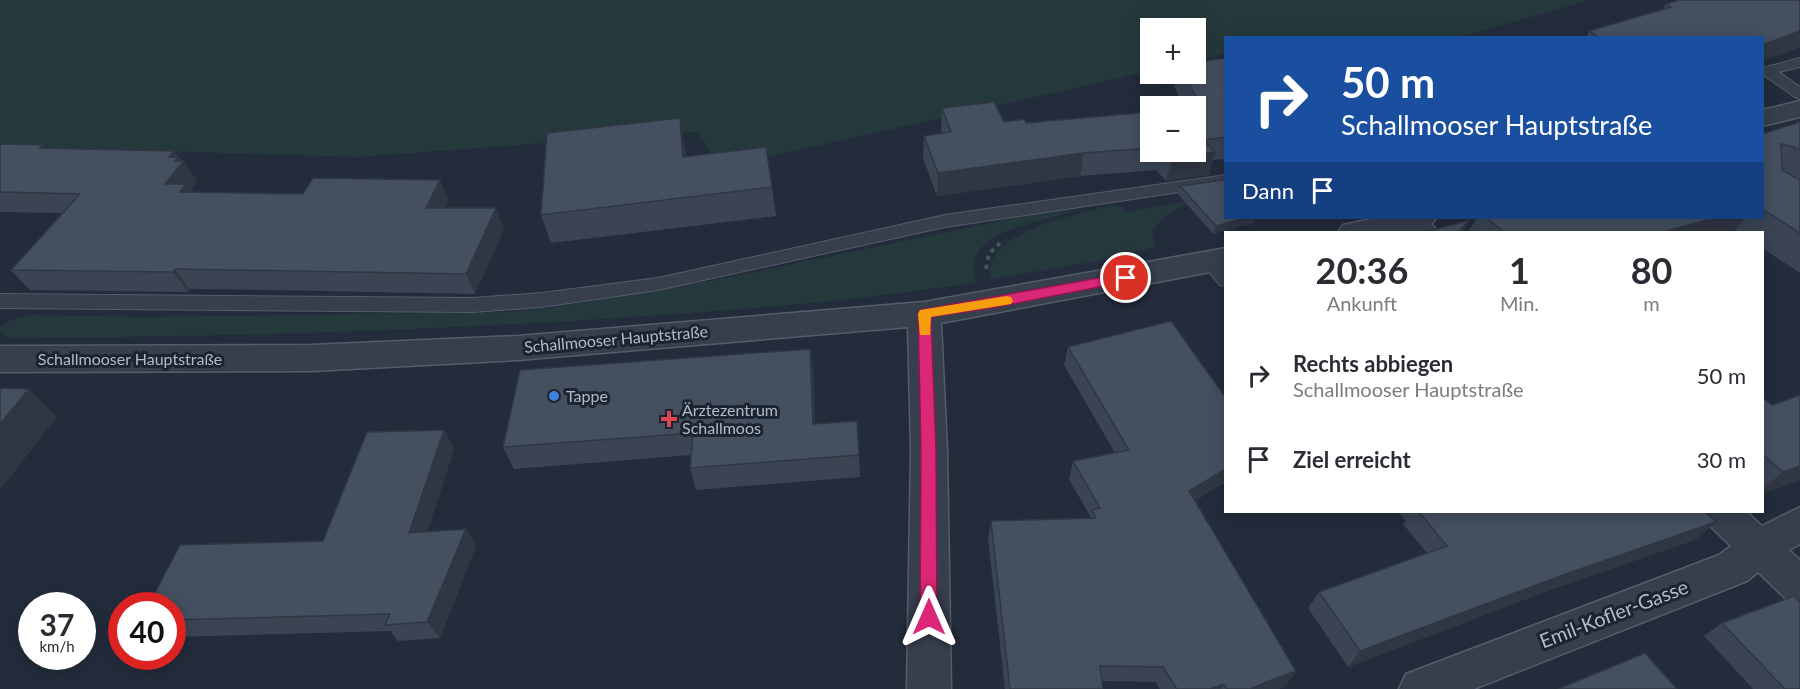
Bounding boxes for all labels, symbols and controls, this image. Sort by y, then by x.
map controls [1140,18,1206,162]
button: + [1140,18,1206,84]
text: 50 m [1341,57,1435,107]
icon: right [1242,60,1320,138]
button: − [1140,96,1206,162]
text: Schallmooser Hauptstraße [1341,108,1652,141]
icon: arrive [1306,174,1339,207]
text: Dann [1242,177,1294,204]
text: 20:36 [1316,248,1408,292]
text: 1 [1509,248,1530,292]
text: 80 [1631,248,1672,292]
pin [1100,252,1151,303]
icon: arrive [1109,261,1142,294]
text: Ankunft [1327,291,1397,315]
text: Min. [1500,291,1539,315]
text: m [1643,291,1660,315]
street label: Schallmooser Hauptstraße [523,321,709,356]
street label: Schallmooser Hauptstraße [38,349,222,368]
text: Rechts abbiegen [1293,350,1453,377]
icon: right [1242,359,1275,392]
text: 50 m [1697,362,1746,389]
text: Schallmooser Hauptstraße [1293,377,1524,401]
place label: Tappe [566,386,608,405]
marker: Tappe [547,389,561,403]
place label: Ärztezentrum Schallmoos [682,400,778,437]
marker: Ärztezentrum Schallmoos [660,410,678,428]
icon: arrive [1242,443,1275,476]
text: Ziel erreicht [1293,446,1411,473]
text: 30 m [1697,446,1746,473]
street label: Emil-Kofler-Gasse [1536,574,1691,652]
position arrow [897,585,961,649]
speed limit sign: 40 [108,592,186,670]
text: 37 [40,606,74,642]
text: km/h [39,637,75,655]

